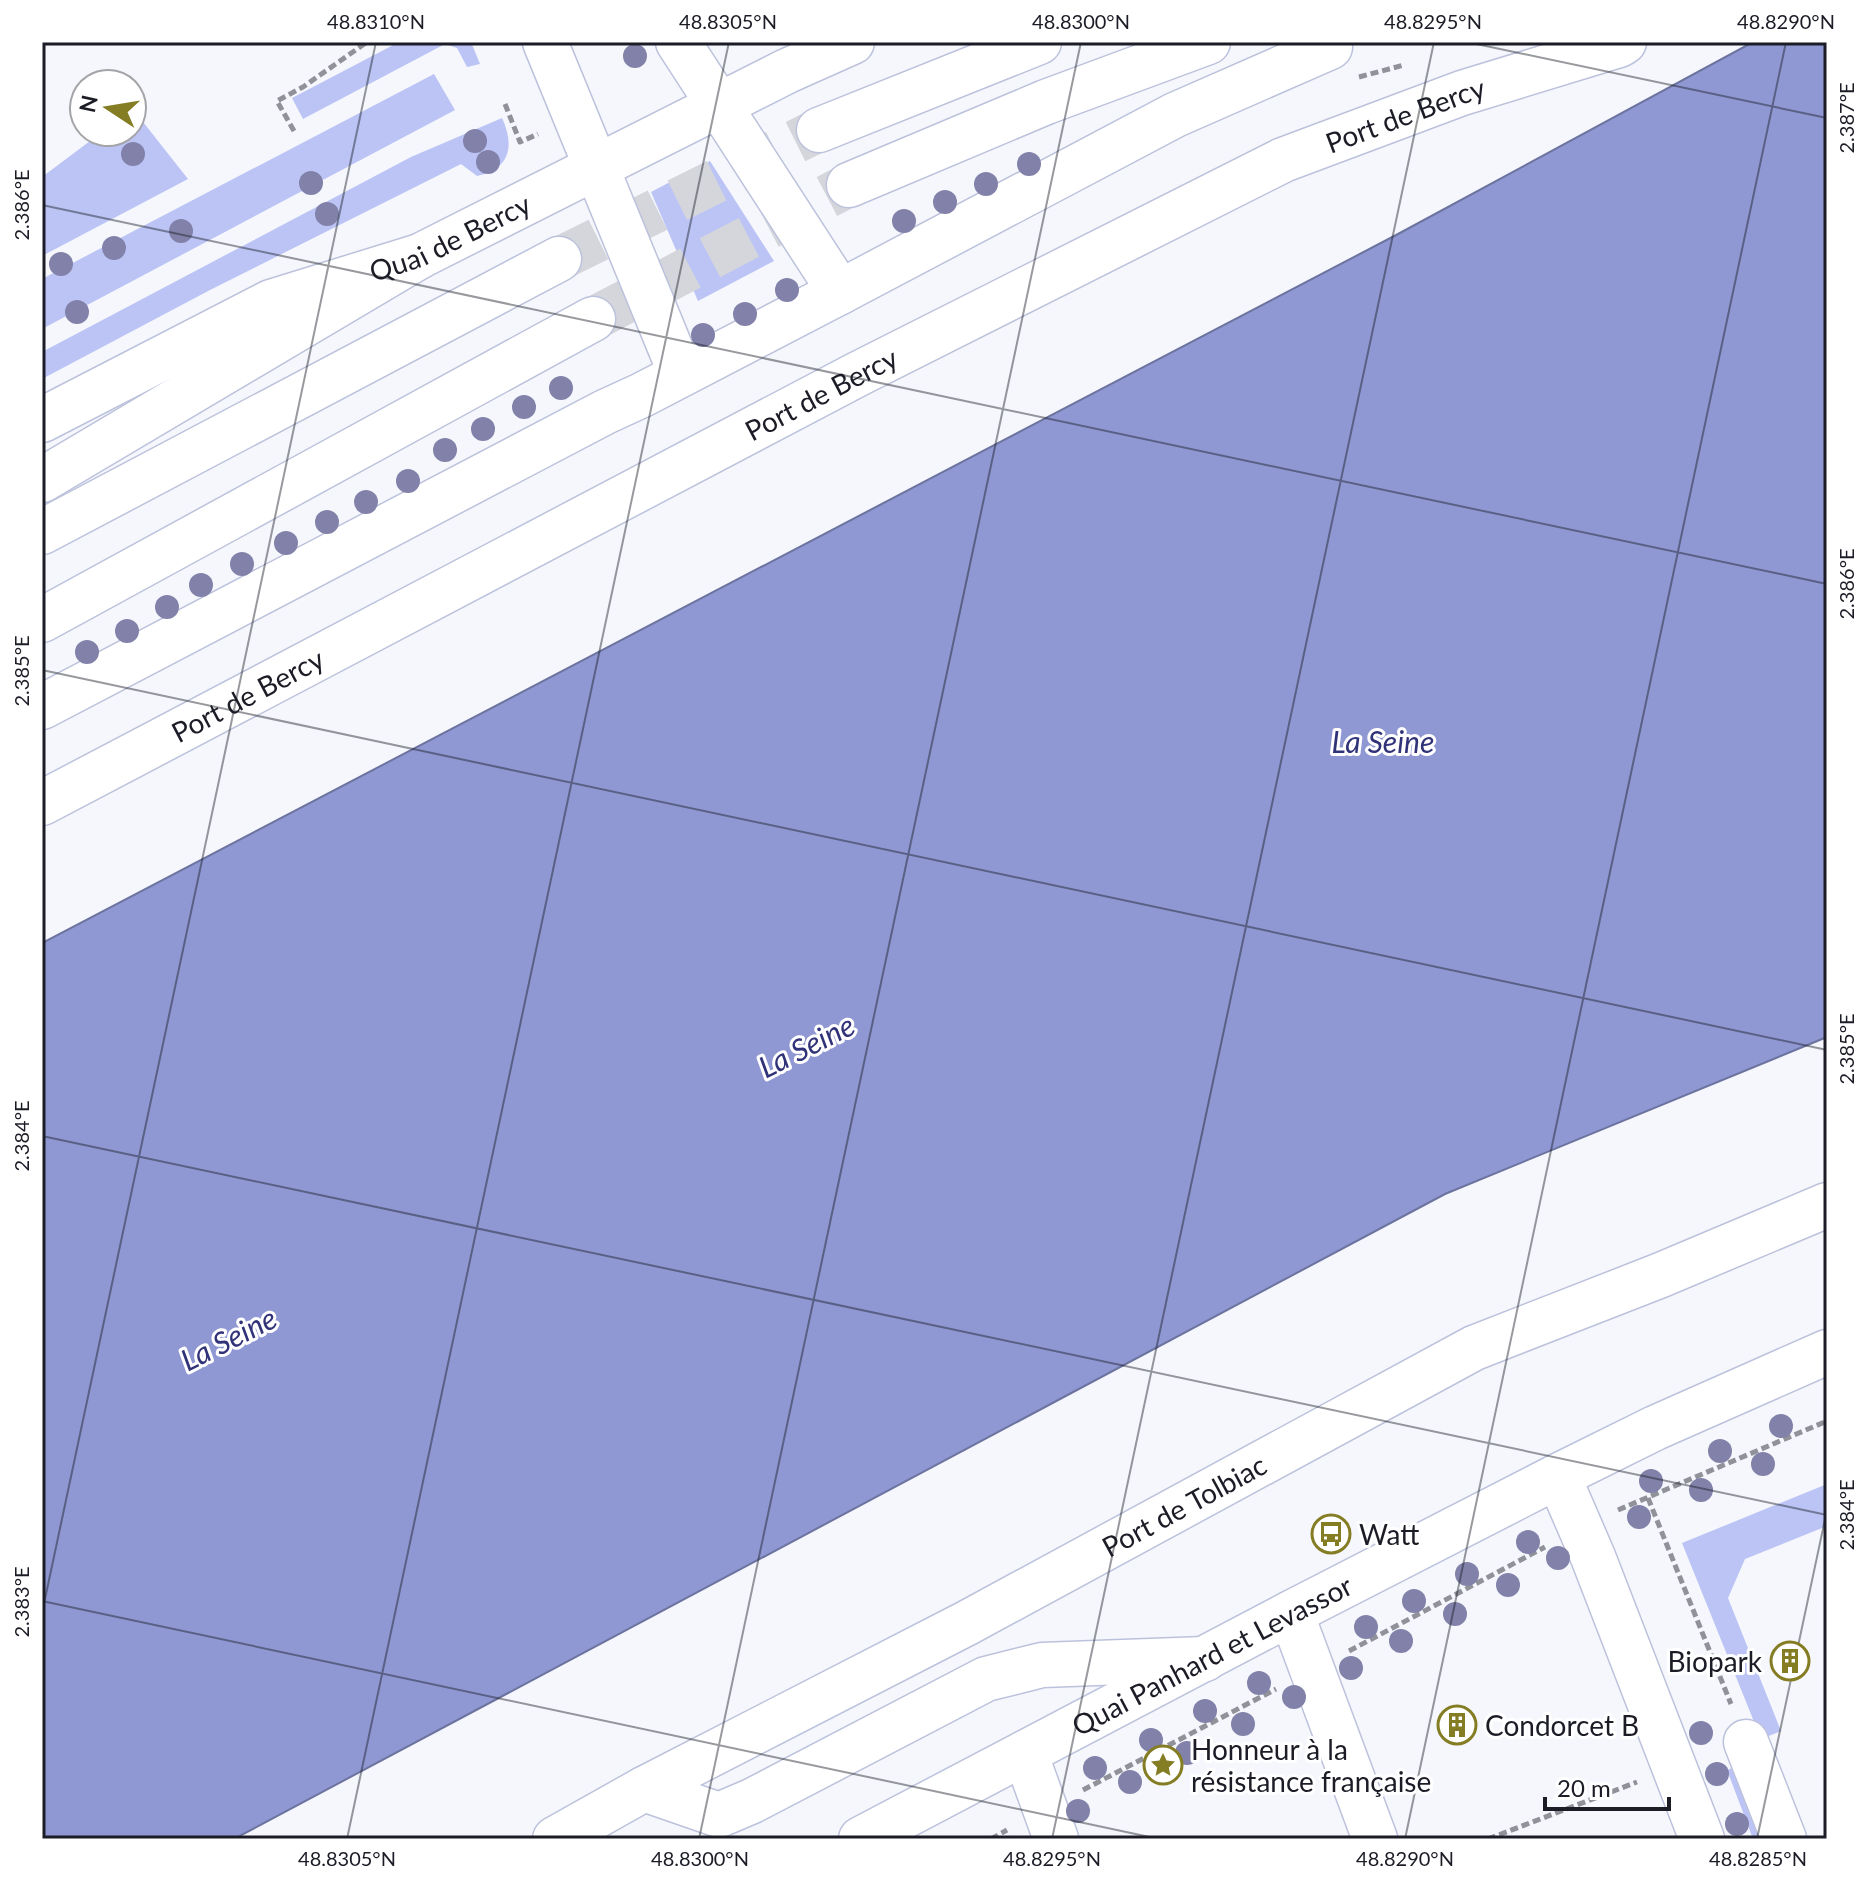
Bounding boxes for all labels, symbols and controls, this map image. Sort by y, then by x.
text: 48.8310°N [327,9,425,33]
text: 48.8305°N [679,9,777,33]
text: 48.8300°N [1032,9,1130,33]
text: 48.8295°N [1384,9,1482,33]
text: 48.8290°N [1737,9,1835,33]
north arrow [68,68,148,148]
street label: Port de Bercy [1321,70,1489,160]
text: 2.387°E [1834,83,1858,153]
text: N [73,93,103,115]
text: 2.386°E [9,170,33,240]
street label: Quai de Bercy [365,186,536,288]
street label: Port de Bercy [739,340,903,447]
text: 2.386°E [1834,549,1858,619]
text: 2.385°E [9,636,33,706]
street label: Port de Bercy [165,641,330,749]
water label: La Seine [1332,723,1434,759]
water label: La Seine [752,1006,860,1084]
text: 2.385°E [1834,1014,1858,1084]
text: 2.384°E [9,1101,33,1171]
water label: La Seine [174,1299,282,1377]
street label: Port de Tolbiac [1096,1447,1272,1564]
text: 2.384°E [1834,1480,1858,1550]
bus stop icon: Watt [1310,1513,1352,1555]
place label: Watt [1359,1517,1419,1551]
text: 2.383°E [9,1567,33,1637]
street label: Quai Panhard et Levassor [1066,1568,1358,1742]
building icon: Biopark [1769,1640,1811,1682]
place label: Biopark [1668,1644,1763,1678]
building icon: Condorcet B [1436,1704,1478,1746]
place label: Condorcet B [1485,1708,1639,1742]
place label: Honneur à la résistance française [1191,1732,1431,1798]
place icon: Honneur à la résistance française [1142,1744,1184,1786]
scale bar [1545,1761,1669,1811]
text: 20 m [1557,1773,1611,1802]
text: 48.8305°N [298,1846,396,1870]
text: 48.8300°N [651,1846,749,1870]
text: 48.8295°N [1003,1846,1101,1870]
text: 48.8290°N [1356,1846,1454,1870]
text: 48.8285°N [1709,1846,1807,1870]

